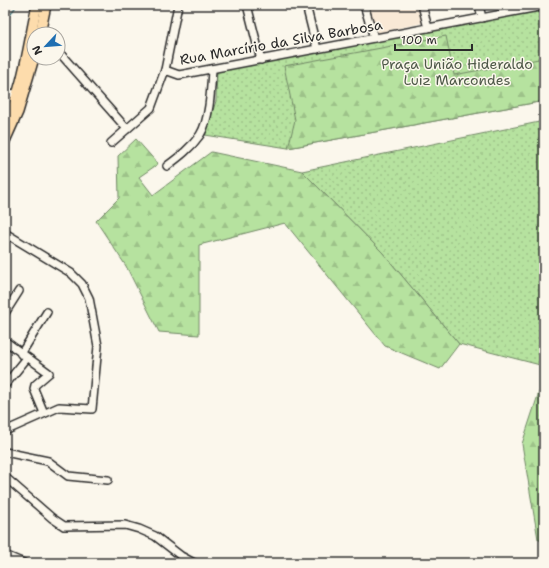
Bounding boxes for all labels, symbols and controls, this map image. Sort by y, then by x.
street label: Rua Marcírio da Silva Barbosa [178,15,384,69]
north arrow [26,26,66,66]
scale bar [395,26,472,52]
text: 100 m [401,32,437,48]
text: N [29,43,46,57]
park label: Praça União Hideraldo Luiz Marcondes [381,55,533,89]

